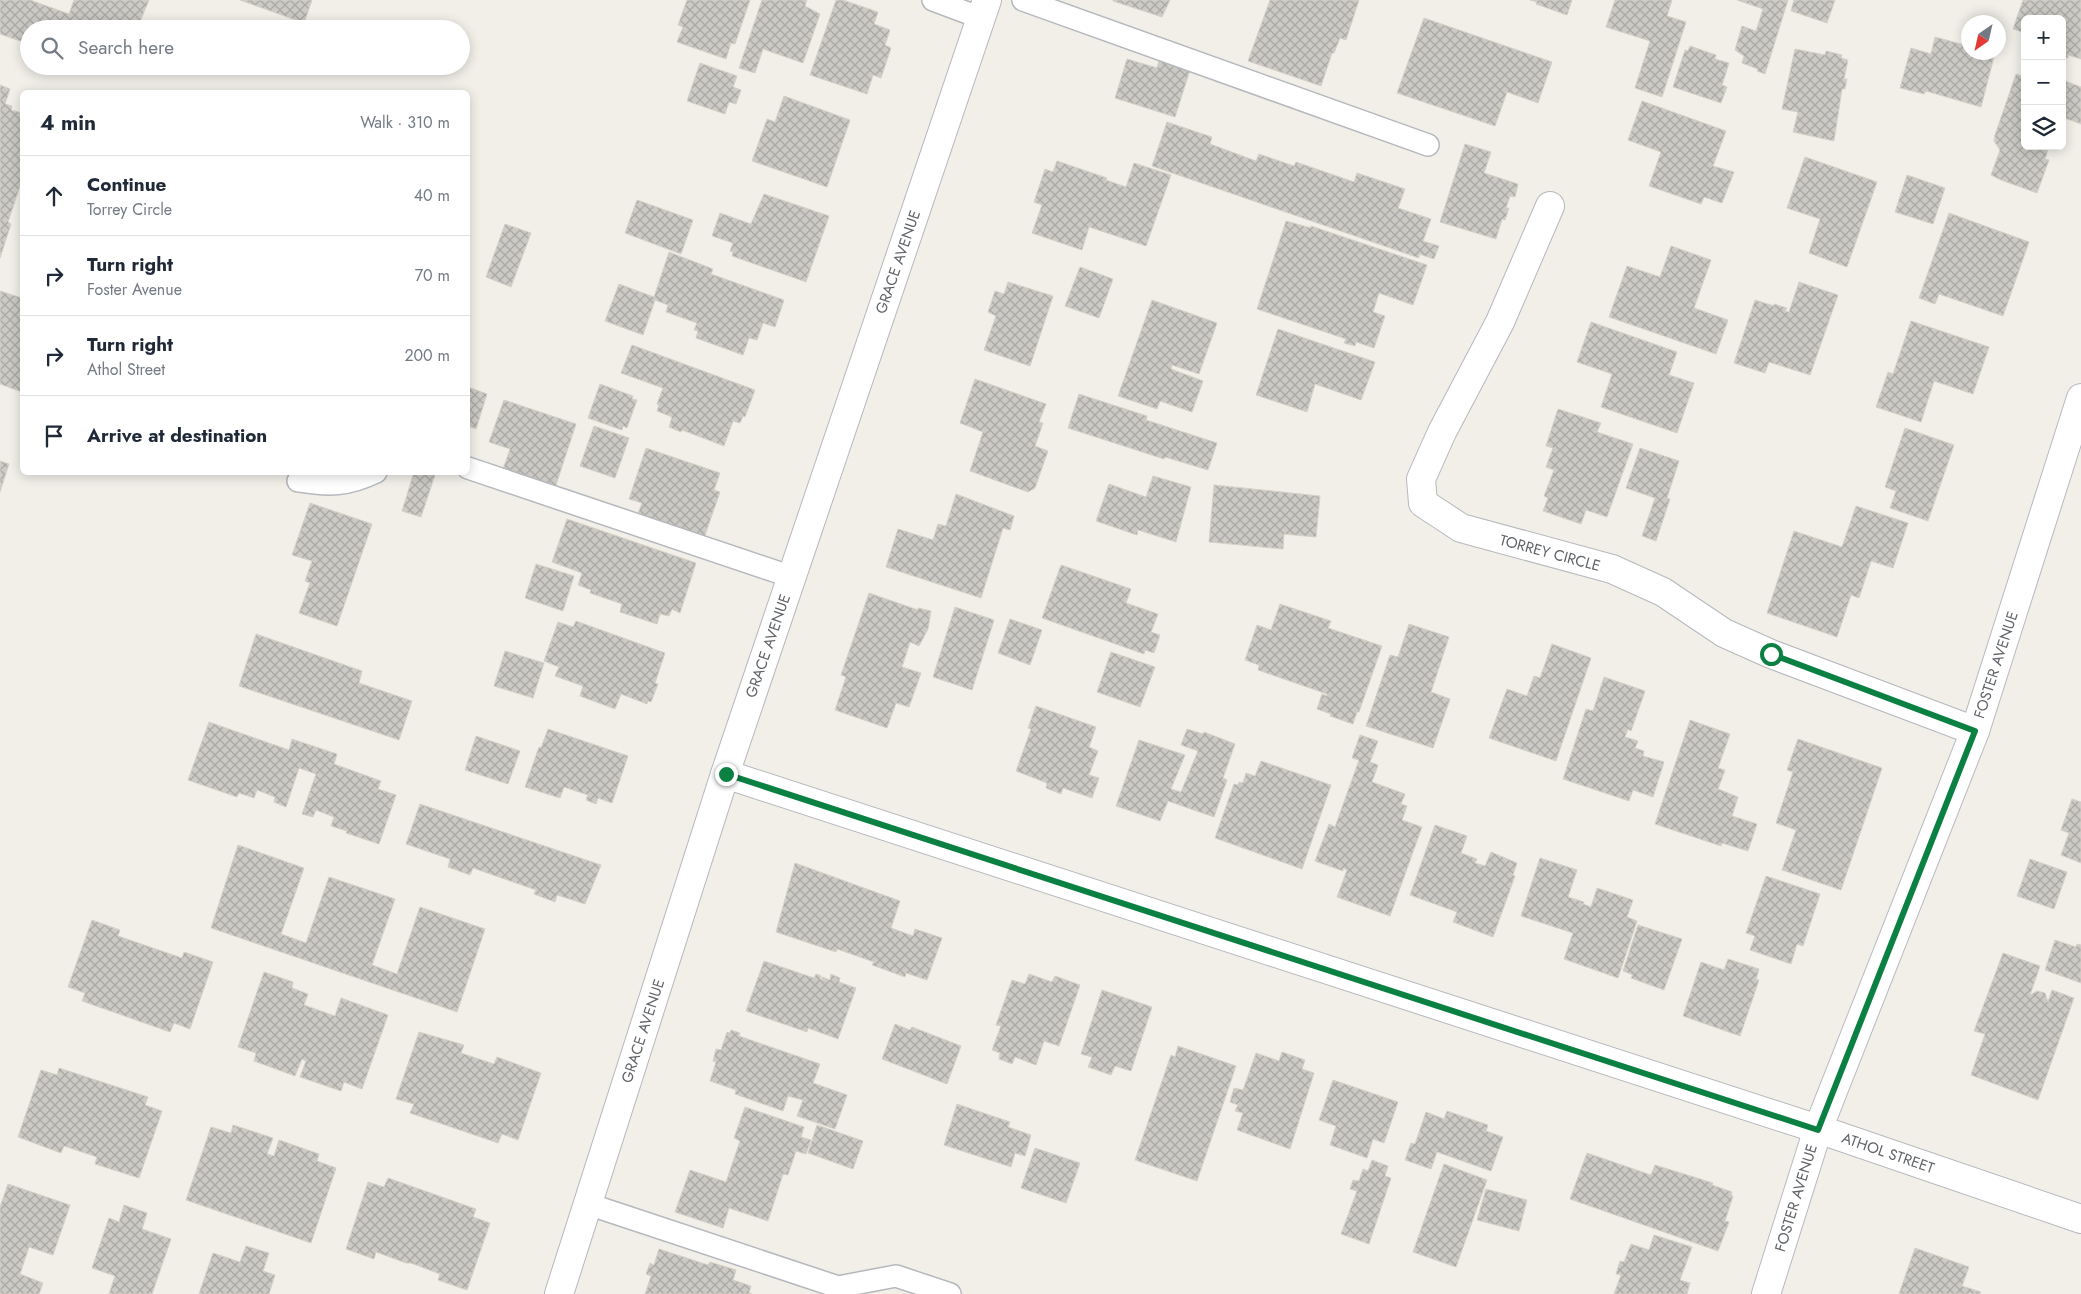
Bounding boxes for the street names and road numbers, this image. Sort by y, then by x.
street label: GRACE AVENUE [870,207,926,317]
street label: TORREY CIRCLE [1497,529,1603,577]
street label: GRACE AVENUE [740,591,796,701]
street label: FOSTER AVENUE [1968,609,2024,721]
street label: GRACE AVENUE [616,976,670,1086]
street label: ATHOL STREET [1839,1127,1937,1179]
street label: FOSTER AVENUE [1769,1141,1823,1255]

